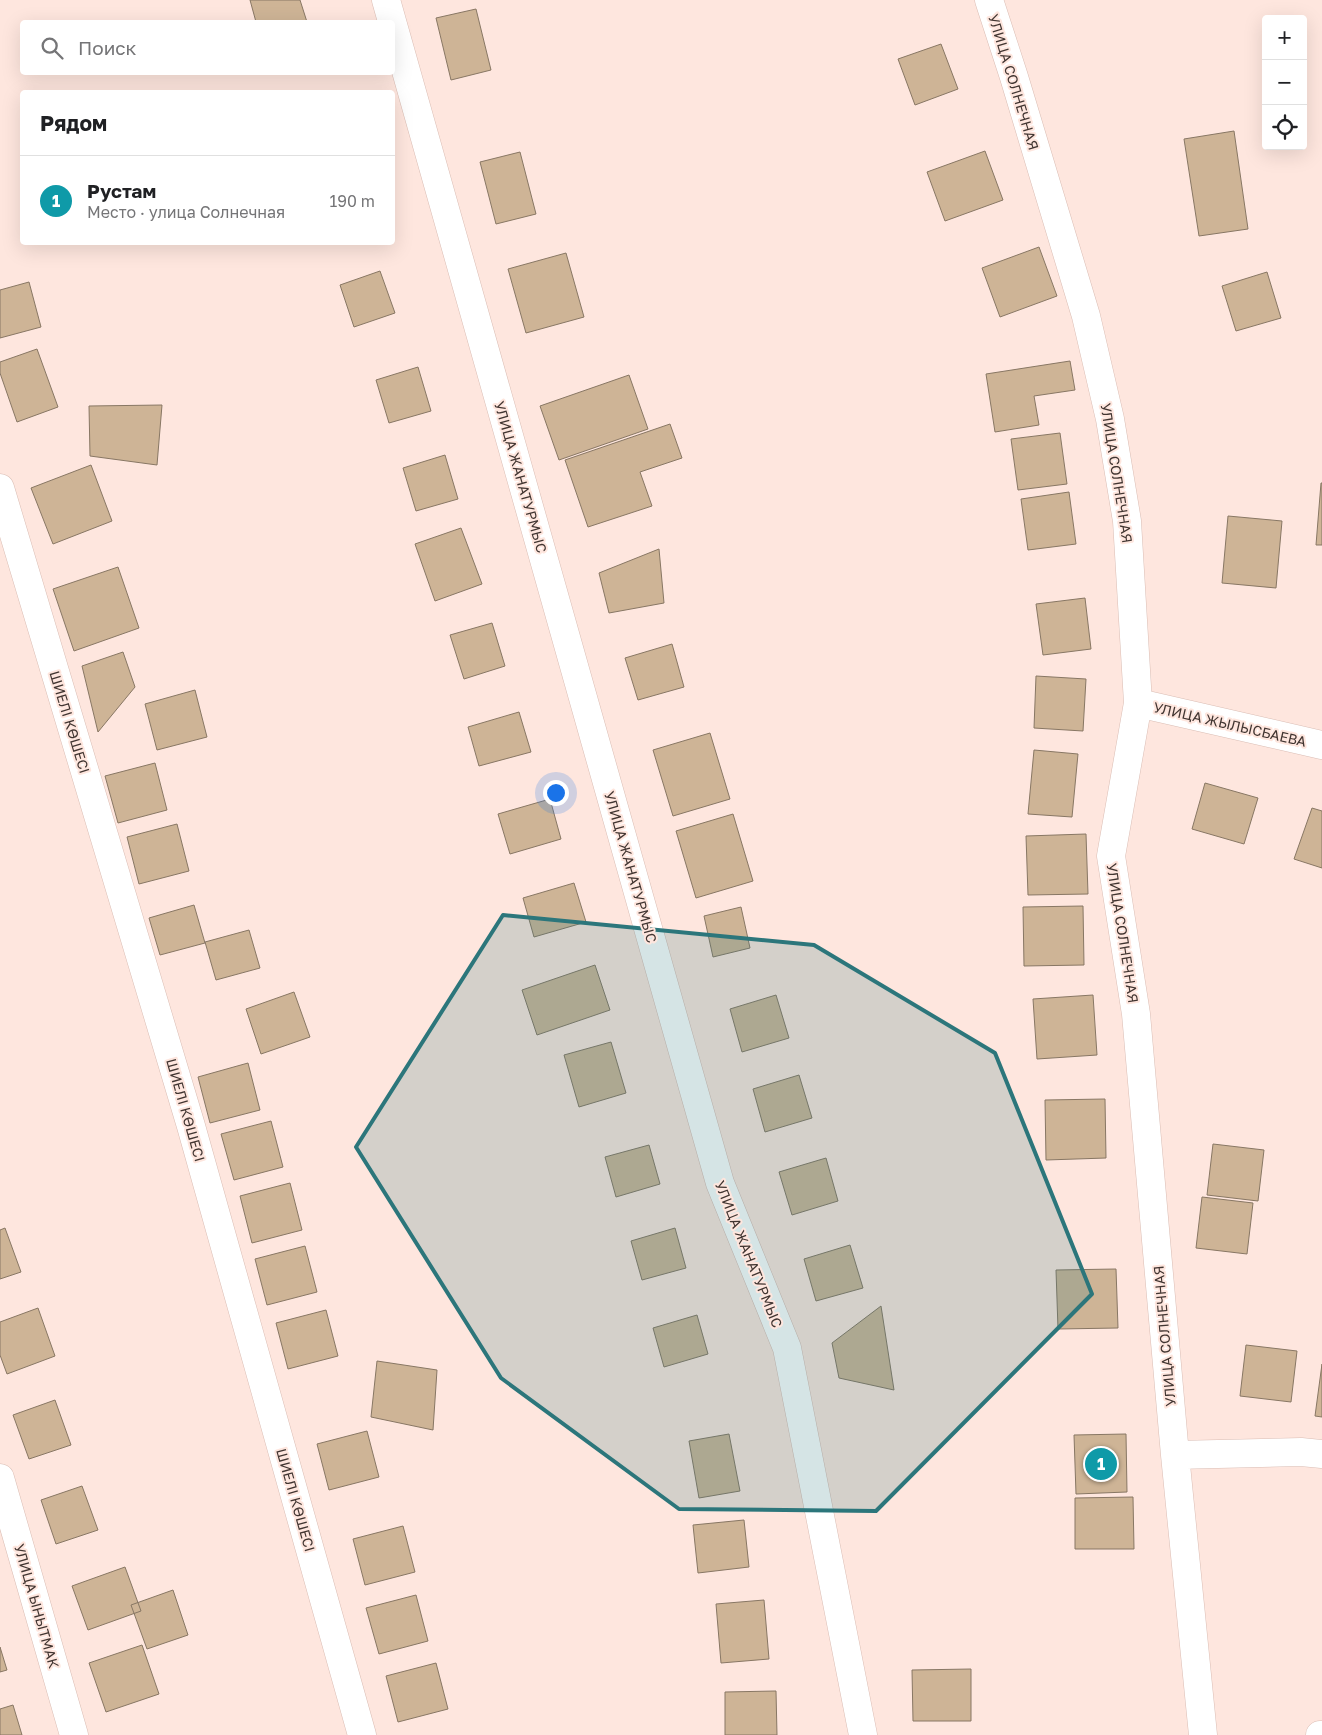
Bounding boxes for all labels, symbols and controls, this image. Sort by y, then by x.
street label: УЛИЦА СОЛНЕЧНАЯ [985,12,1043,152]
map controls [1262,15,1307,150]
button: + [1262,15,1307,60]
search box [20,20,395,75]
icon: search [38,34,66,62]
text: Поиск [78,36,137,59]
button: − [1262,60,1307,105]
button: locate [1262,105,1307,150]
text: Рядом [40,110,107,136]
text: Рустам [87,179,156,202]
text: 1 [52,191,60,211]
text: 190 m [329,191,375,211]
text: Место · улица Солнечная [87,202,285,222]
street label: УЛИЦА ЖАНАТУРМЫС [491,399,551,555]
street label: УЛИЦА СОЛНЕЧНАЯ [1098,402,1136,544]
street label: ШИЕЛІ КӨШЕСІ [46,669,94,775]
street label: УЛИЦА ЖЫЛЫСБАЕВА [1152,698,1309,750]
your location [543,780,569,806]
street label: УЛИЦА ЖАНАТУРМЫС [601,789,661,945]
street label: УЛИЦА СОЛНЕЧНАЯ [1104,862,1142,1004]
street label: ШИЕЛІ КӨШЕСІ [163,1056,209,1164]
street label: УЛИЦА ЖАНАТУРМЫС [712,1178,786,1330]
street label: УЛИЦА СОЛНЕЧНАЯ [1149,1265,1179,1407]
pin: 1 [1085,1445,1117,1483]
street label: ШИЕЛІ КӨШЕСІ [273,1446,319,1554]
street label: УЛИЦА ЫНЫТМАК [11,1542,63,1670]

